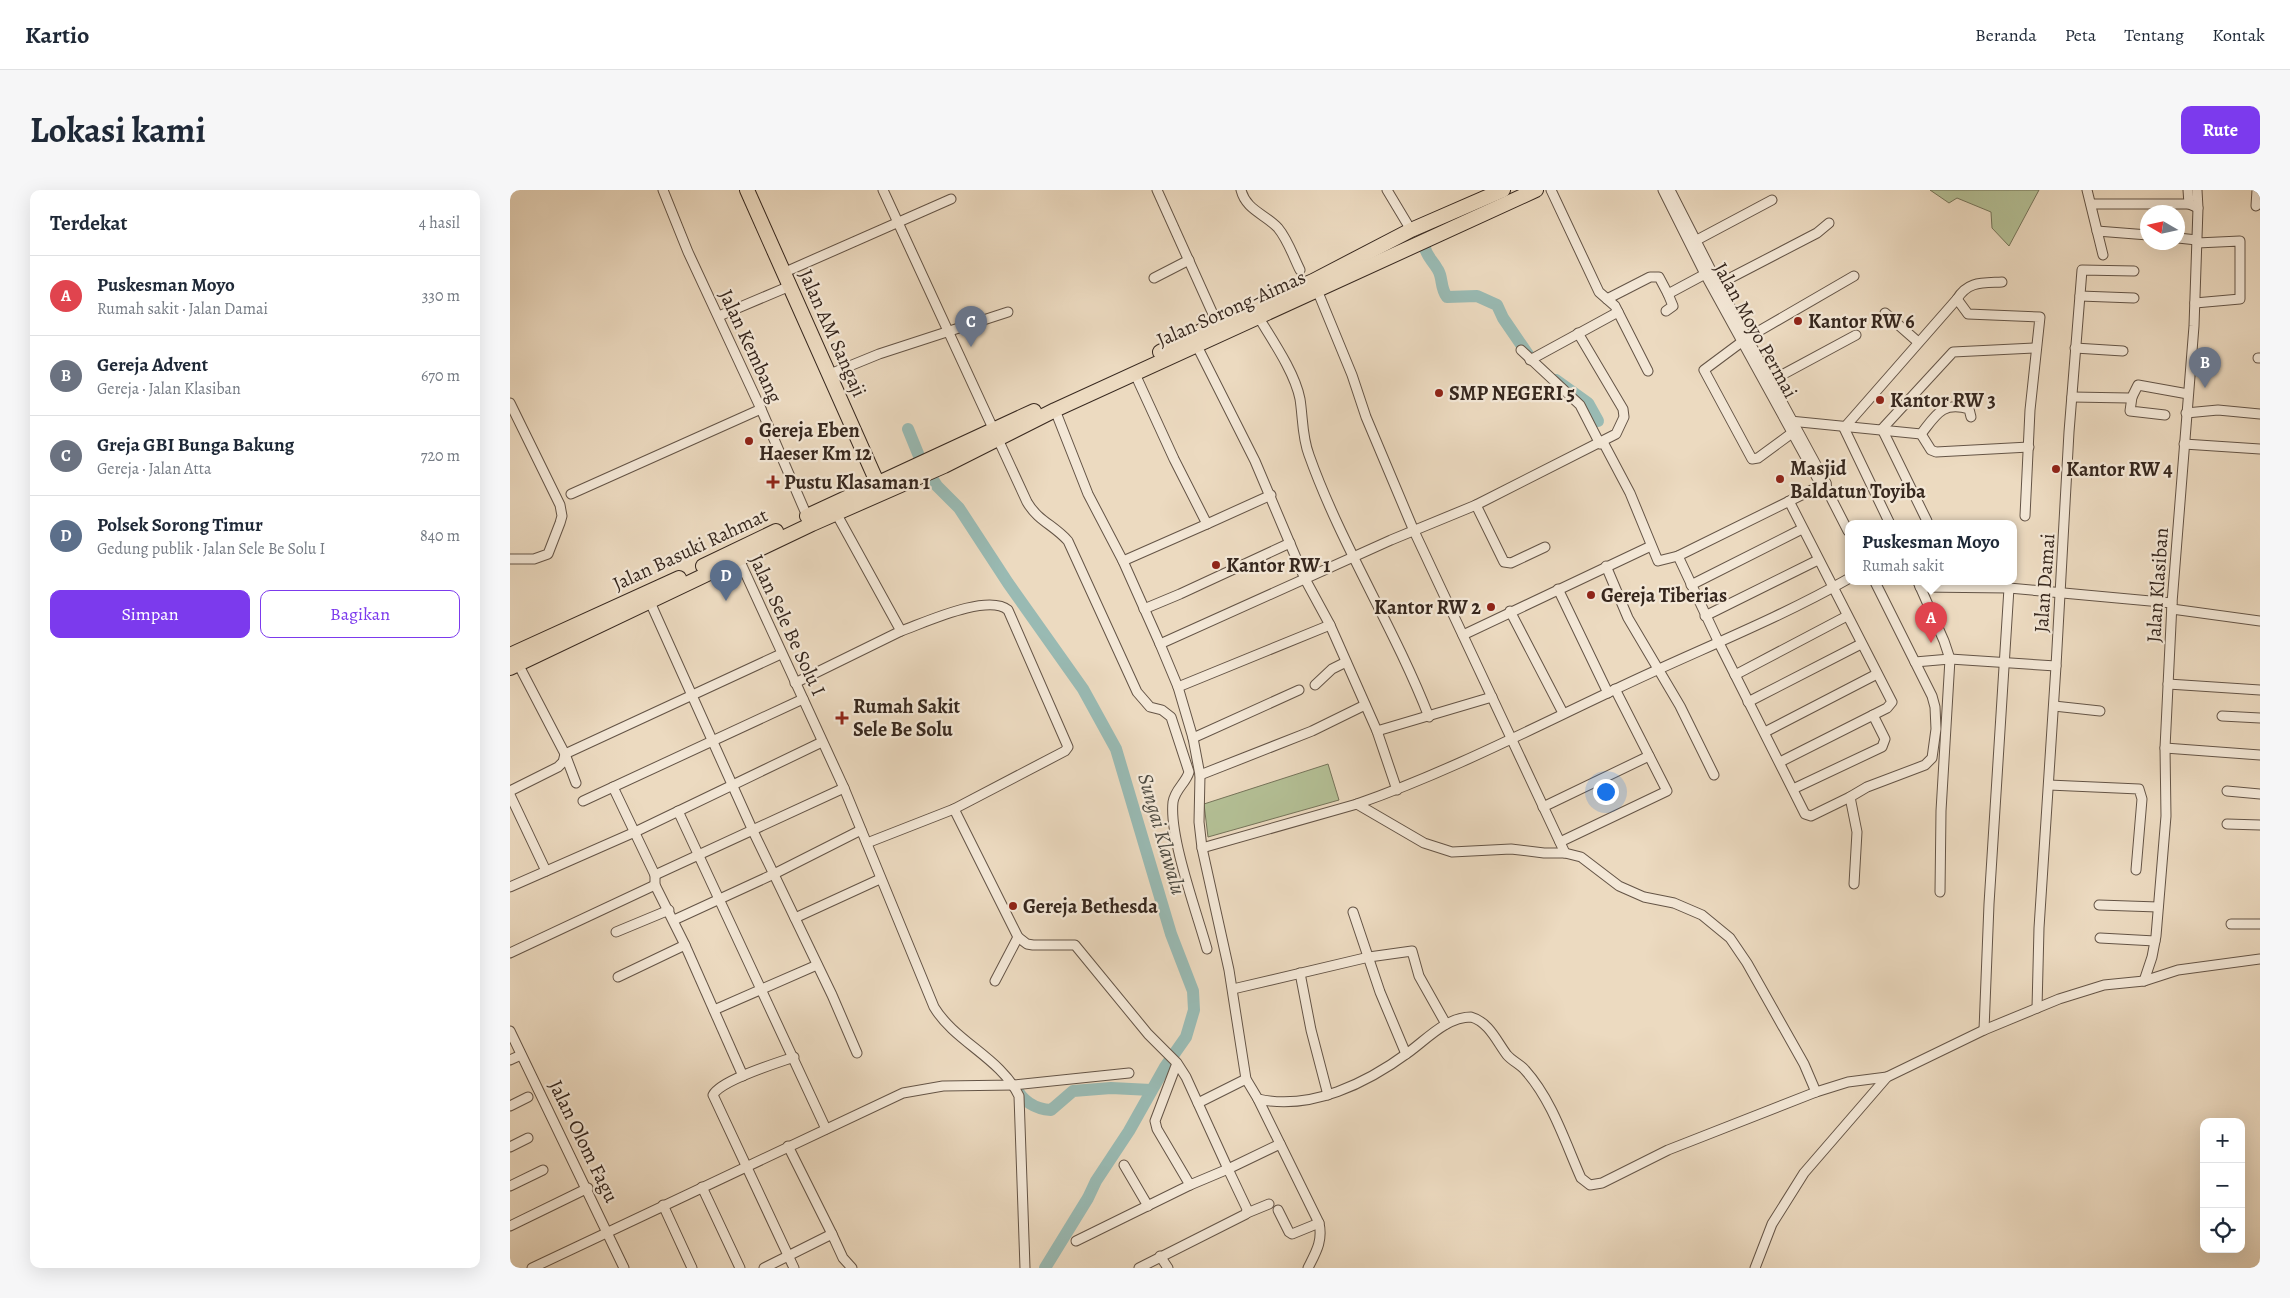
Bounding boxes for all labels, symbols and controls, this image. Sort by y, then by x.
text: Kartio [25,19,89,51]
text: Beranda [1975,23,2037,47]
text: Peta [2065,23,2096,47]
text: Tentang [2124,23,2184,47]
text: Kontak [2212,23,2265,47]
text: Lokasi kami [30,106,206,154]
button: Rute [2181,106,2260,154]
north arrow [2140,205,2185,250]
text: Terdekat [50,209,128,237]
text: 4 hasil [419,212,460,234]
street label: Jalan Moyo Permai [1707,257,1804,403]
street label: Jalan Sorong-Aimas [1152,263,1310,353]
street label: Jalan AM Sangaji [792,265,873,401]
text: Puskesman Moyo [97,272,235,298]
text: A [61,285,71,307]
text: 330 m [422,285,460,307]
street label: Jalan Kembang [712,285,789,407]
text: Rumah sakit · Jalan Damai [97,298,268,320]
pin: C [955,306,987,347]
place label: Kantor RW 6 [1808,308,1915,335]
marker: Kantor RW 6 [1792,315,1804,327]
pin: B [2189,347,2221,388]
text: Gereja Advent [97,352,208,378]
text: B [61,365,71,387]
text: 670 m [421,365,460,387]
text: Gereja · Jalan Klasiban [97,378,241,400]
place label: SMP NEGERI 5 [1449,380,1575,407]
marker: SMP NEGERI 5 [1433,387,1445,399]
place label: Kantor RW 3 [1890,387,1996,414]
marker: Kantor RW 3 [1874,394,1886,406]
place label: Gereja Eben Haeser Km 12 [759,417,872,467]
text: Greja GBI Bunga Bakung [97,432,294,458]
marker: Gereja Eben Haeser Km 12 [743,435,755,447]
text: C [61,445,71,467]
text: 720 m [421,445,460,467]
place label: Masjid Baldatun Toyiba [1790,455,1926,505]
place label: Kantor RW 4 [2066,456,2173,483]
text: Gereja · Jalan Atta [97,458,211,480]
marker: Kantor RW 4 [2050,463,2062,475]
place label: Pustu Klasaman 1 [784,469,930,496]
marker: Masjid Baldatun Toyiba [1774,473,1786,485]
marker: Pustu Klasaman 1 [766,475,780,489]
street label: Jalan Basuki Rahmat [608,501,773,597]
text: Polsek Sorong Timur [97,512,263,538]
popup [1845,520,2017,585]
text: D [60,525,72,547]
text: 840 m [420,525,460,547]
street label: Jalan Klasiban [2140,527,2175,643]
text: Puskesman Moyo [1862,529,2000,555]
street label: Jalan Damai [2028,533,2061,634]
text: Gedung publik · Jalan Sele Be Solu I [97,538,325,560]
street label: Jalan Sele Be Solu I [743,550,832,700]
place label: Kantor RW 1 [1226,552,1331,579]
text: Rumah sakit [1862,555,1944,577]
marker: Kantor RW 1 [1210,559,1222,571]
pin: D [710,560,742,601]
place label: Gereja Tiberias [1601,582,1727,609]
marker: Gereja Tiberias [1585,589,1597,601]
button: Simpan [50,590,250,638]
button: Bagikan [260,590,460,638]
place label: Kantor RW 2 [1374,594,1481,621]
marker: Kantor RW 2 [1485,601,1497,613]
pin: A [1915,602,1947,643]
place label: Rumah Sakit Sele Be Solu [853,693,960,743]
marker: Rumah Sakit Sele Be Solu [835,711,849,725]
water label: Sungai Klawalu [1131,770,1193,898]
your location [1593,779,1619,805]
place label: Gereja Bethesda [1023,893,1158,920]
marker: Gereja Bethesda [1007,900,1019,912]
street label: Jalan Olom Fagu [542,1075,625,1207]
map controls [2200,1118,2245,1253]
button: + [2200,1118,2245,1163]
button: − [2200,1163,2245,1208]
button: locate [2200,1208,2245,1253]

